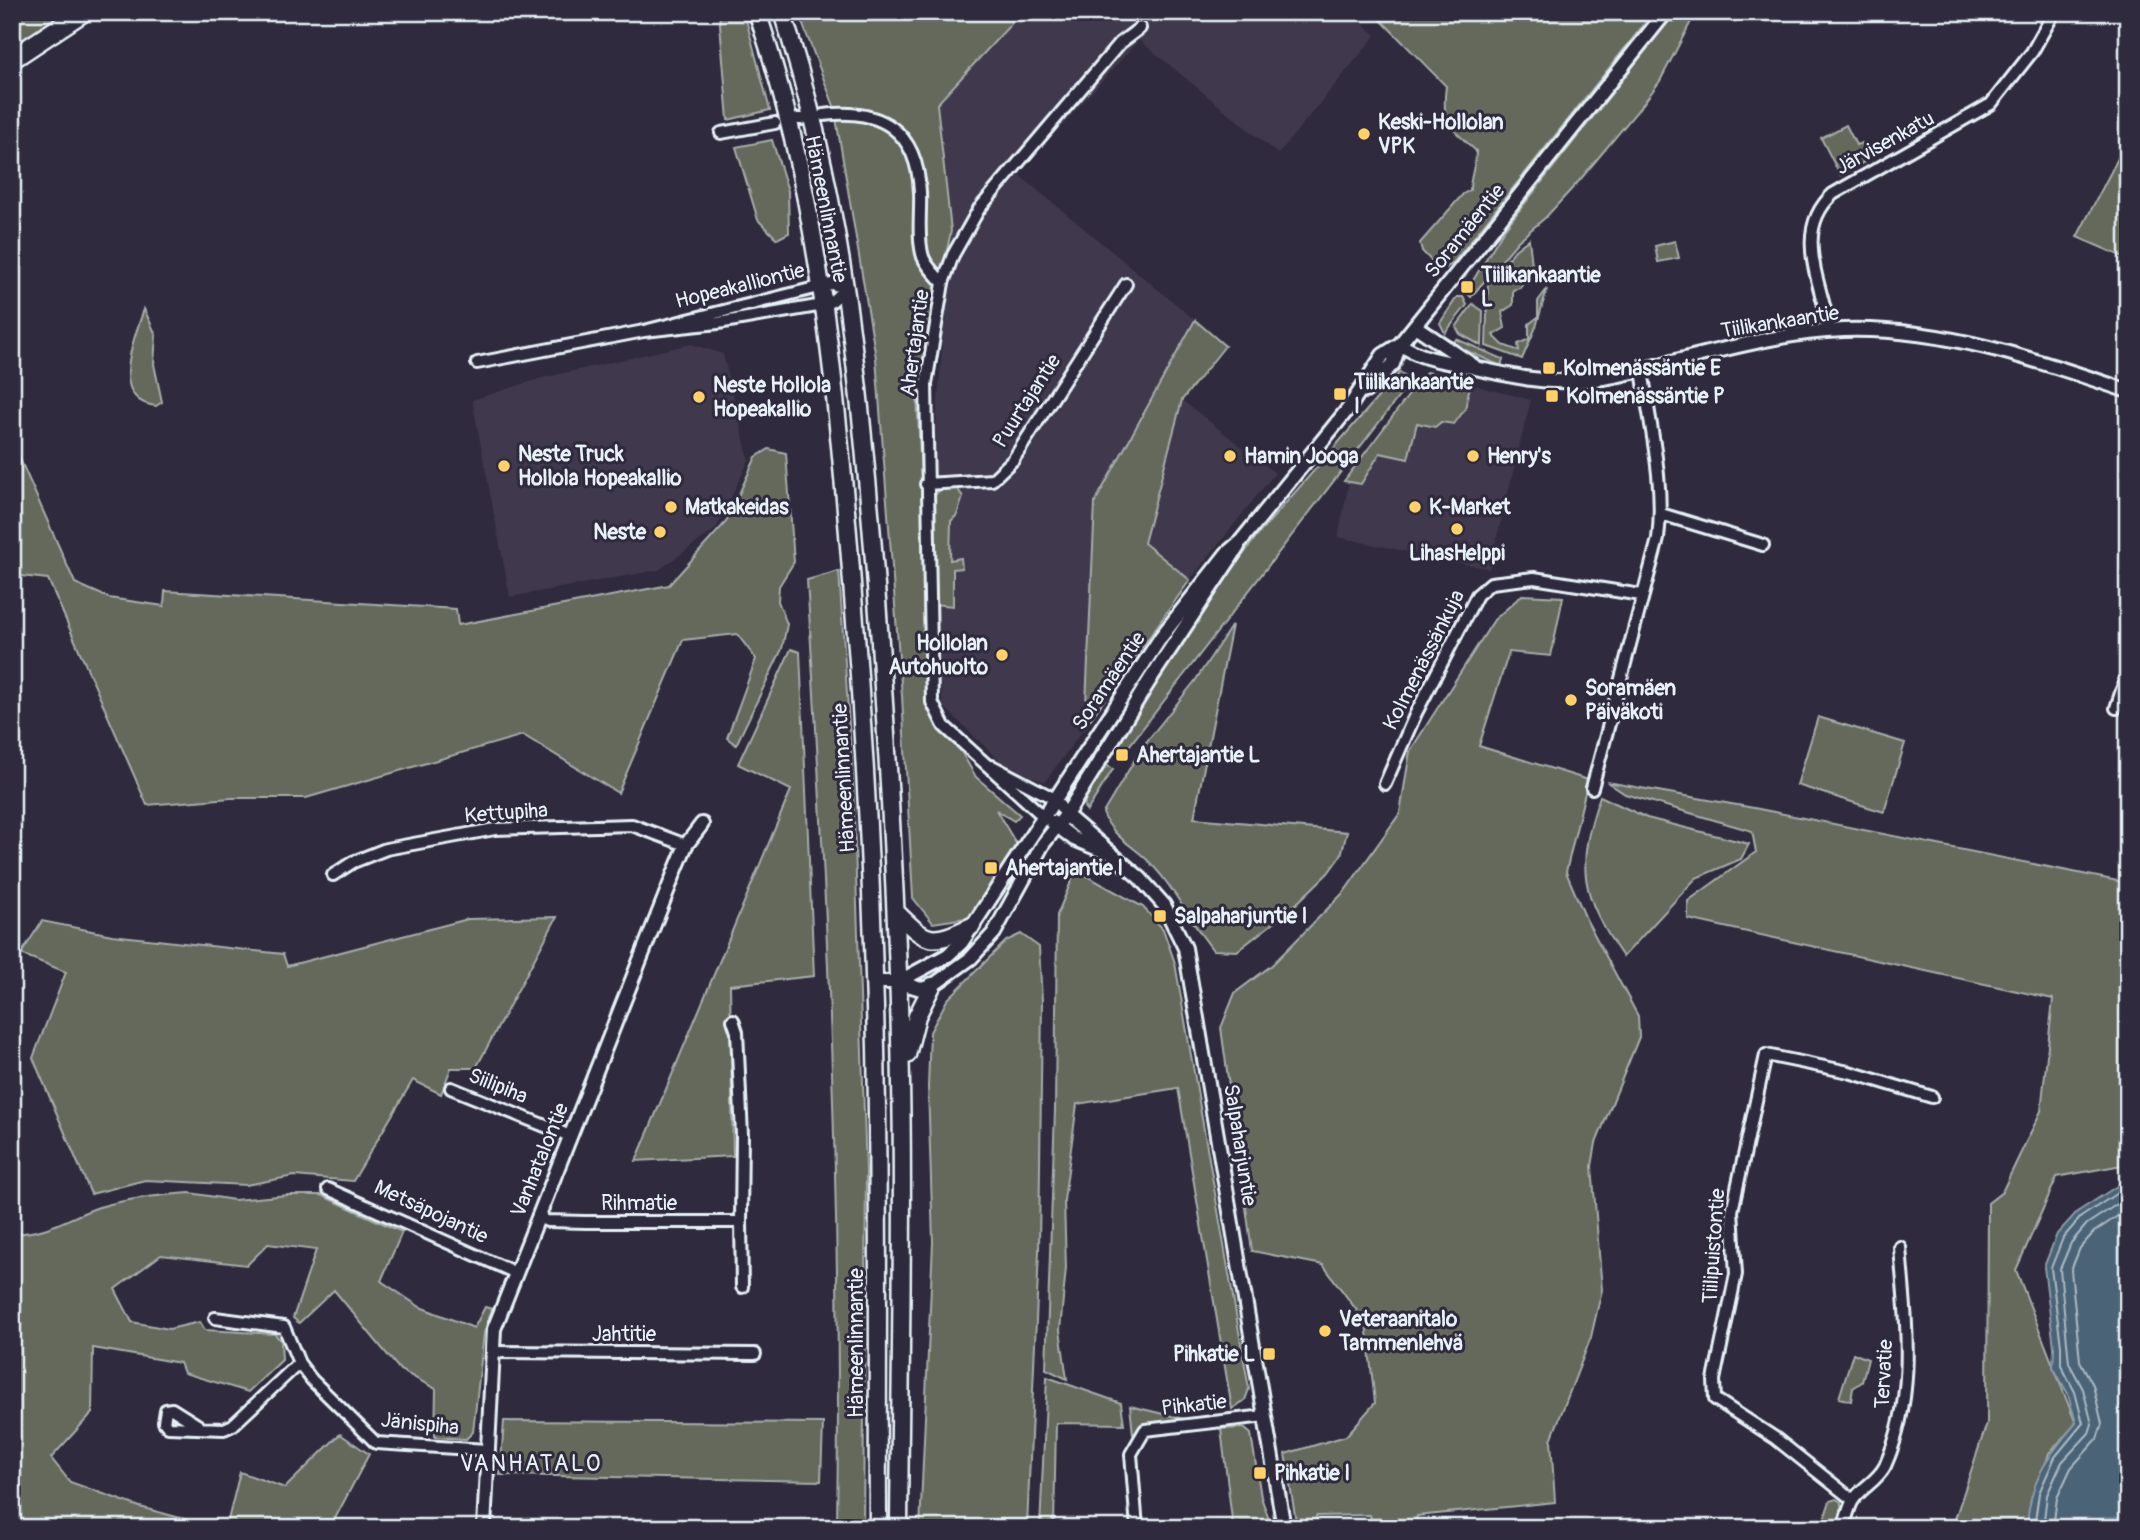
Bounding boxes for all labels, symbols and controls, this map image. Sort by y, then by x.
street label: Järvisenkatu [1831,105,1939,181]
place label: Keski-Hollolan VPK [1378,109,1504,160]
marker: Keski-Hollolan VPK [1356,126,1372,142]
street label: Hämeenlinnantie [798,133,854,286]
street label: Soramäentie [1419,178,1512,284]
street label: Hopeakalliontie [673,257,808,315]
place label: Tiilikankaantie L [1480,262,1601,313]
marker: Tiilikankaantie L [1459,279,1475,295]
street label: Ahertajantie [894,287,936,398]
street label: Tiilikankaantie [1719,299,1842,345]
street label: Puurtajantie [987,348,1068,453]
place label: Kolmenässäntie E [1563,355,1721,382]
marker: Kolmenässäntie E [1541,360,1557,376]
place label: Tiilikankaantie I [1353,369,1474,420]
place label: Neste Hollola Hopeakallio [713,372,831,423]
place label: Kolmenässäntie P [1566,383,1725,410]
marker: Tiilikankaantie I [1332,386,1348,402]
marker: Kolmenässäntie P [1544,388,1560,404]
marker: Neste Hollola Hopeakallio [691,389,707,405]
place label: Neste Truck Hollola Hopeakallio [518,441,682,492]
place label: Hamin Jooga [1244,443,1359,470]
place label: Henry's [1487,443,1551,470]
marker: Hamin Jooga [1222,448,1238,464]
marker: Henry's [1465,448,1481,464]
marker: Neste Truck Hollola Hopeakallio [496,458,512,474]
place label: Matkakeidas [685,494,789,521]
place label: K-Market [1429,494,1511,521]
marker: Matkakeidas [663,499,679,515]
marker: K-Market [1407,499,1423,515]
place label: Neste [593,519,647,546]
marker: LihasHelppi [1449,521,1465,537]
marker: Neste [652,524,668,540]
place label: LihasHelppi [1409,540,1505,567]
street label: Kolmenässänkuja [1377,585,1471,735]
street label: Soramäentie [1066,626,1152,736]
place label: Hollolan Autohuolto [888,630,989,681]
marker: Hollolan Autohuolto [994,647,1010,663]
place label: Soramäen Päiväkoti [1585,675,1676,726]
marker: Soramäen Päiväkoti [1563,692,1579,708]
street label: Hämeenlinnantie [827,702,861,853]
place label: Ahertajantie L [1136,742,1260,769]
marker: Ahertajantie L [1114,747,1130,763]
street label: Kettupiha [463,797,549,829]
place label: Ahertajantie I [1005,855,1123,882]
marker: Ahertajantie I [983,860,999,876]
place label: Salpaharjuntie I [1174,903,1307,930]
marker: Salpaharjuntie I [1152,908,1168,924]
street label: Siilipiha [464,1062,532,1110]
street label: Salpaharjuntie [1217,1082,1263,1208]
street label: Vanhatalontie [505,1098,575,1221]
street label: Metsäpojantie [370,1174,493,1250]
street label: Tiilipuistontie [1697,1187,1732,1304]
street label: Rihmatie [601,1190,678,1217]
street label: Hämeenlinnantie [843,1267,870,1418]
place label: Veteraanitalo Tammenlehvä [1338,1306,1463,1357]
street label: Jahtitie [592,1321,657,1348]
marker: Veteraanitalo Tammenlehvä [1317,1323,1333,1339]
street label: Tervatie [1869,1338,1899,1409]
place label: Pihkatie L [1173,1341,1255,1368]
marker: Pihkatie L [1261,1346,1277,1362]
street label: Pihkatie [1160,1388,1229,1422]
street label: Jänispiha [380,1406,460,1442]
district label: VANHATALO [460,1449,602,1478]
place label: Pihkatie I [1274,1460,1350,1487]
marker: Pihkatie I [1252,1465,1268,1481]

